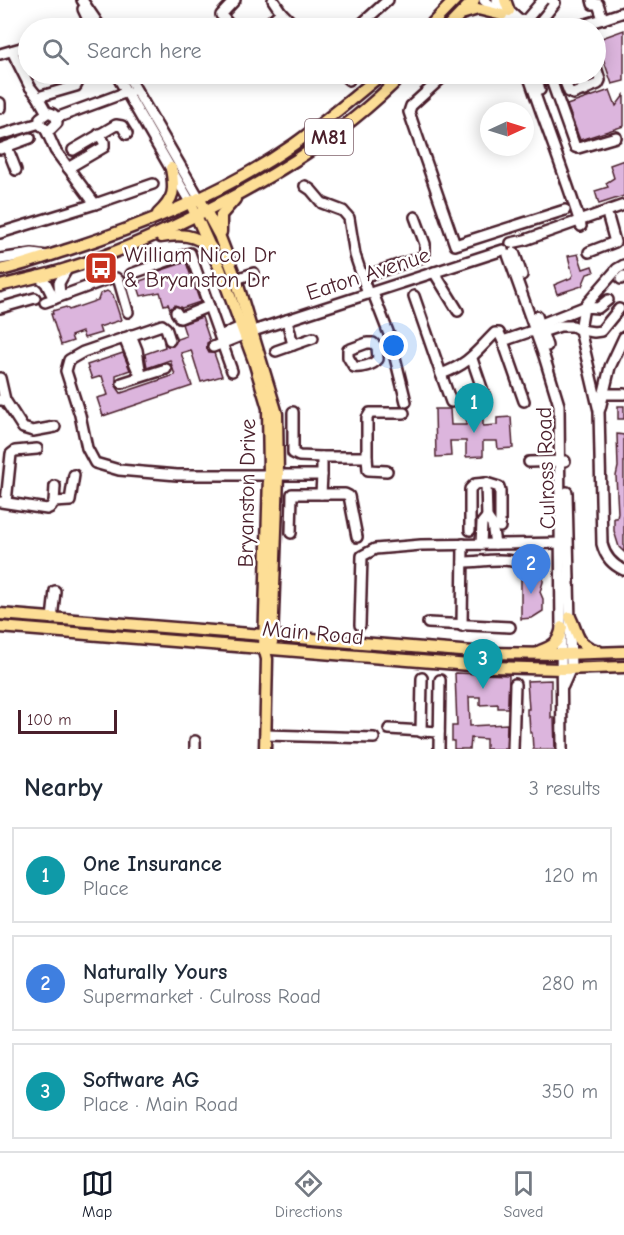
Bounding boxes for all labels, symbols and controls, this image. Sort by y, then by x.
search box [18,18,606,84]
icon: search [39,35,72,68]
text: Search here [87,38,202,64]
north arrow [480,102,534,156]
road number: M81 [305,119,353,155]
place label: William Nicol Dr & Bryanston Dr [124,242,276,293]
street label: Eaton Avenue [303,242,433,306]
bus stop icon: William Nicol Dr & Bryanston Dr [83,250,119,286]
your location [379,331,408,360]
pin: 1 [454,384,494,433]
street label: Culross Road [531,406,561,530]
street label: Bryanston Drive [233,418,261,568]
pin: 2 [512,544,550,594]
street label: Main Road [261,616,365,650]
pin: 3 [464,640,502,689]
scale bar [18,707,117,734]
text: 100 m [27,711,71,729]
text: Nearby [24,773,103,803]
text: 3 results [529,777,600,800]
text: One Insurance [83,851,222,877]
text: 1 [42,864,49,887]
text: 120 m [544,864,598,887]
text: Place [83,877,129,900]
text: Naturally Yours [83,959,227,985]
text: 2 [41,972,50,995]
text: 280 m [542,972,598,995]
text: Supermarket · Culross Road [83,985,321,1008]
text: Software AG [83,1067,199,1093]
text: 3 [41,1080,50,1103]
text: 350 m [542,1080,598,1103]
text: Place · Main Road [83,1093,238,1116]
tab: Map [81,1167,114,1221]
tab: Directions [275,1167,342,1221]
tab: Saved [503,1167,543,1221]

